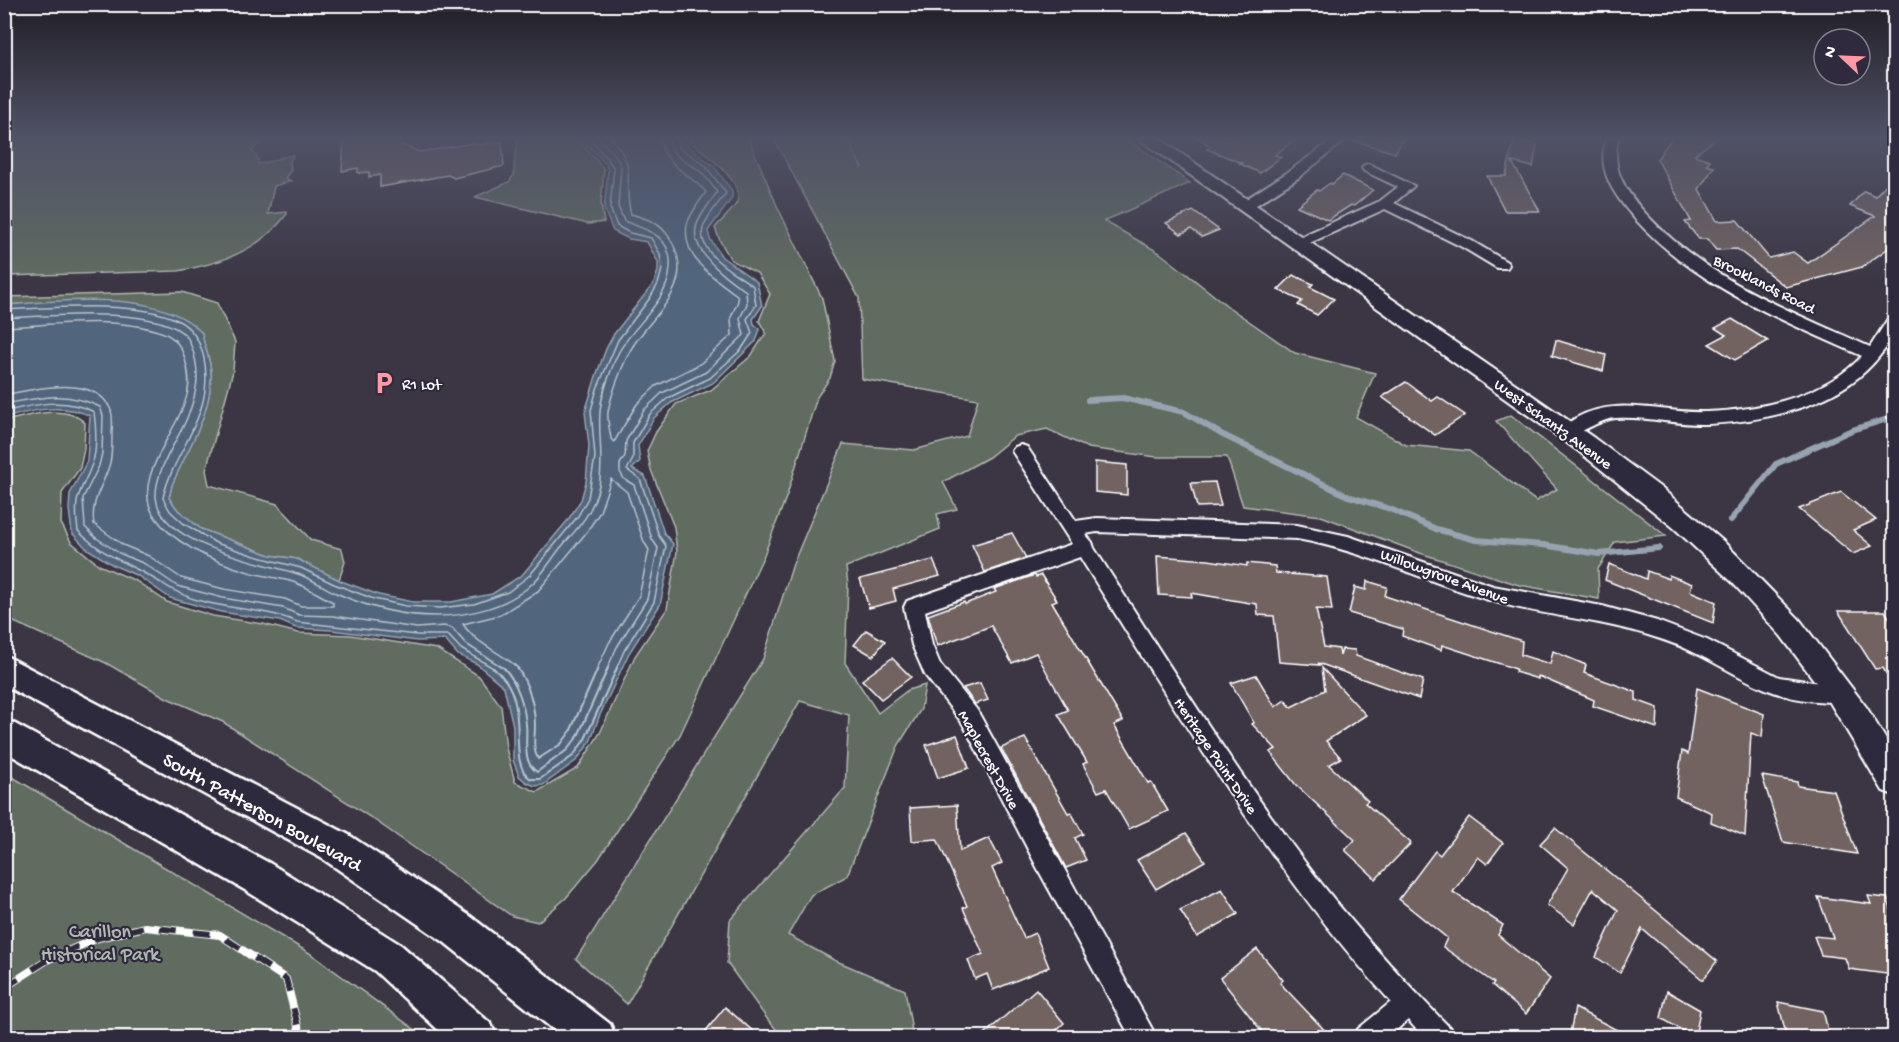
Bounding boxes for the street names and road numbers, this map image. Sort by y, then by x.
street label: Brooklands Road [1708,252,1819,321]
street label: West Schantz Avenue [1489,377,1615,476]
street label: Willowgrove Avenue [1377,546,1511,611]
street label: Heritage Point Drive [1168,695,1261,819]
street label: Maplecrest Drive [952,708,1022,814]
street label: South Patterson Boulevard [158,750,367,880]

